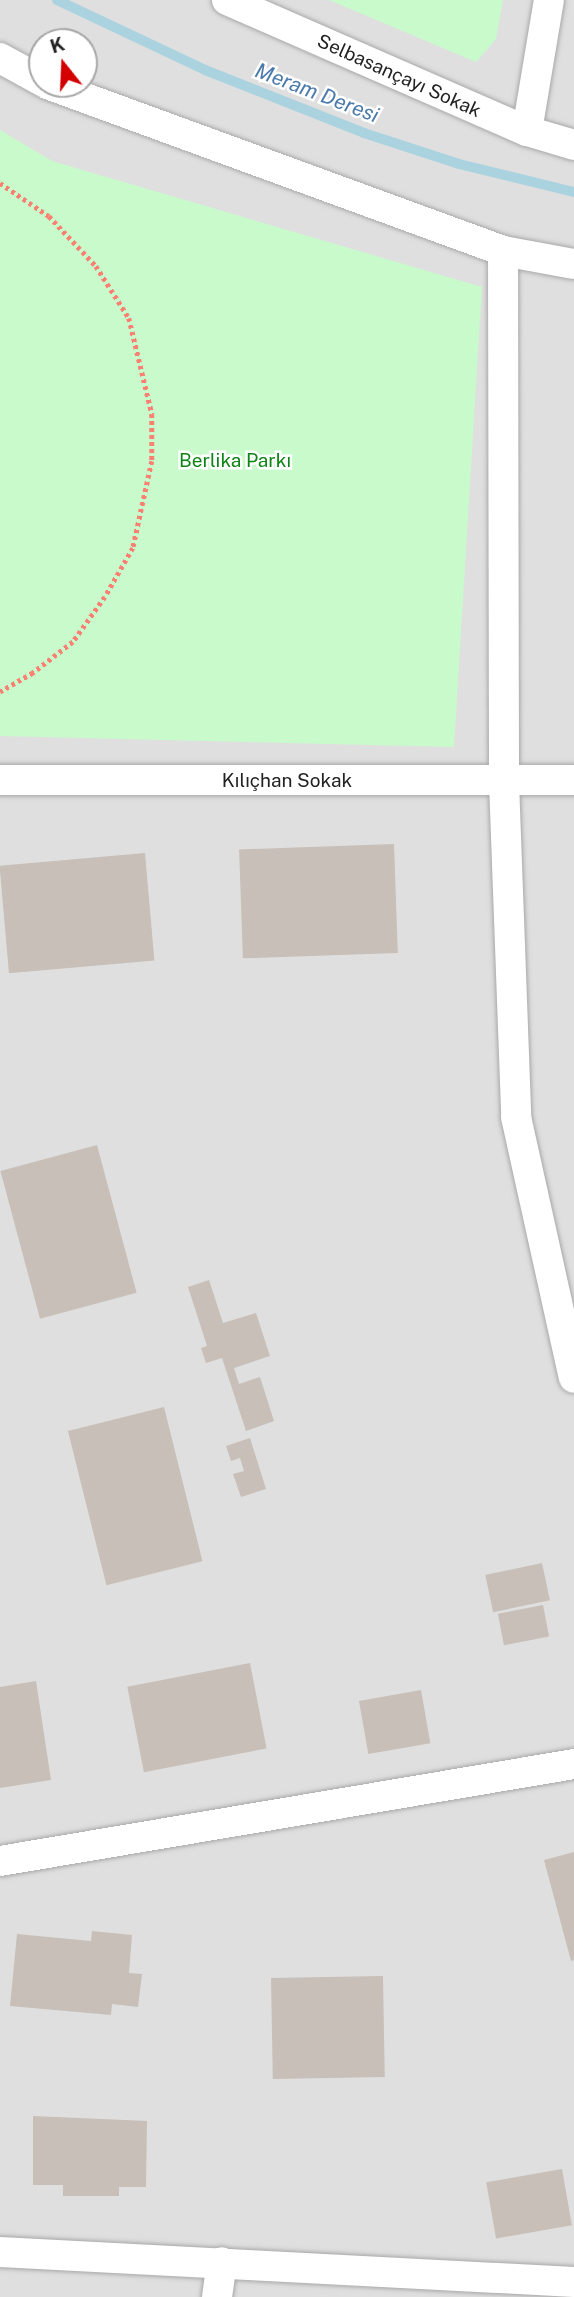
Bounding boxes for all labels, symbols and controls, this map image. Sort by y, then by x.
north arrow [28,28,98,98]
street label: Selbasançayı Sokak [314,30,484,122]
text: K [47,32,67,57]
water label: Meram Deresi [252,58,382,128]
park label: Berlika Parkı [179,450,291,472]
street label: Kılıçhan Sokak [222,770,352,792]

